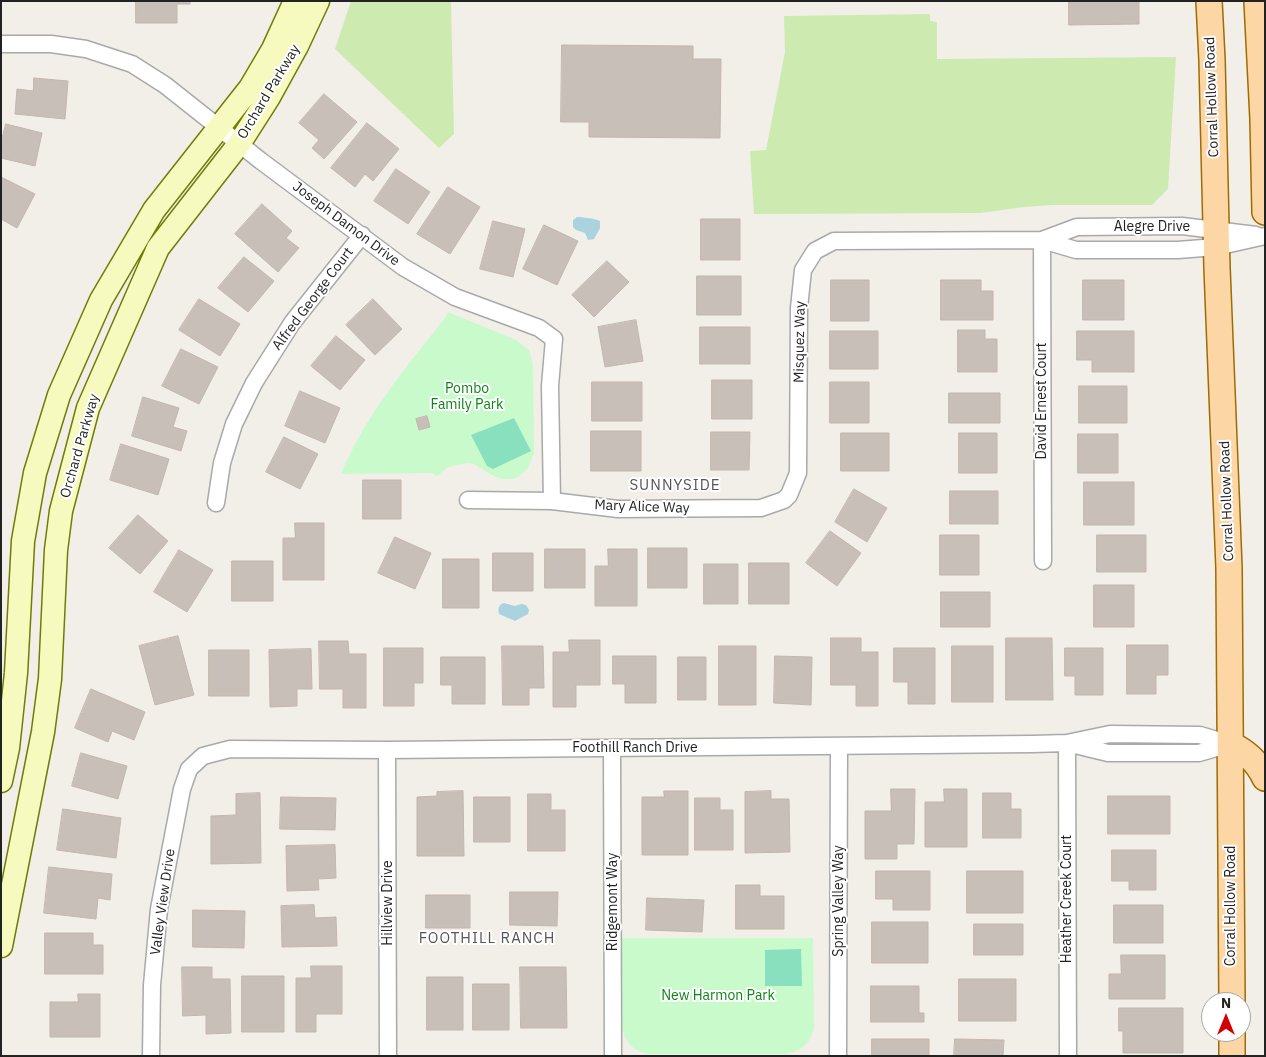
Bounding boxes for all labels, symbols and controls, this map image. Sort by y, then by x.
street label: Corral Hollow Road [1202,36,1222,158]
street label: Orchard Parkway [234,42,304,142]
street label: Joseph Damon Drive [289,178,403,270]
street label: Alegre Drive [1114,219,1190,235]
street label: Alfred George Court [269,244,357,354]
street label: Misquez Way [791,301,809,383]
street label: David Ernest Court [1034,342,1050,460]
park label: Pombo Family Park [431,381,503,414]
street label: Orchard Parkway [57,392,103,500]
street label: Corral Hollow Road [1217,440,1237,562]
district label: SUNNYSIDE [628,477,722,495]
street label: Mary Alice Way [594,497,690,517]
street label: Foothill Ranch Drive [572,740,698,756]
street label: Heather Creek Court [1059,835,1075,963]
street label: Spring Valley Way [831,845,847,957]
street label: Corral Hollow Road [1223,846,1239,966]
street label: Valley View Drive [147,848,179,956]
street label: Ridgemont Way [605,853,621,951]
street label: Hillview Drive [380,860,396,946]
district label: FOOTHILL RANCH [417,930,557,948]
park label: New Harmon Park [661,988,775,1004]
north arrow [1201,992,1251,1042]
text: N [1221,994,1231,1012]

